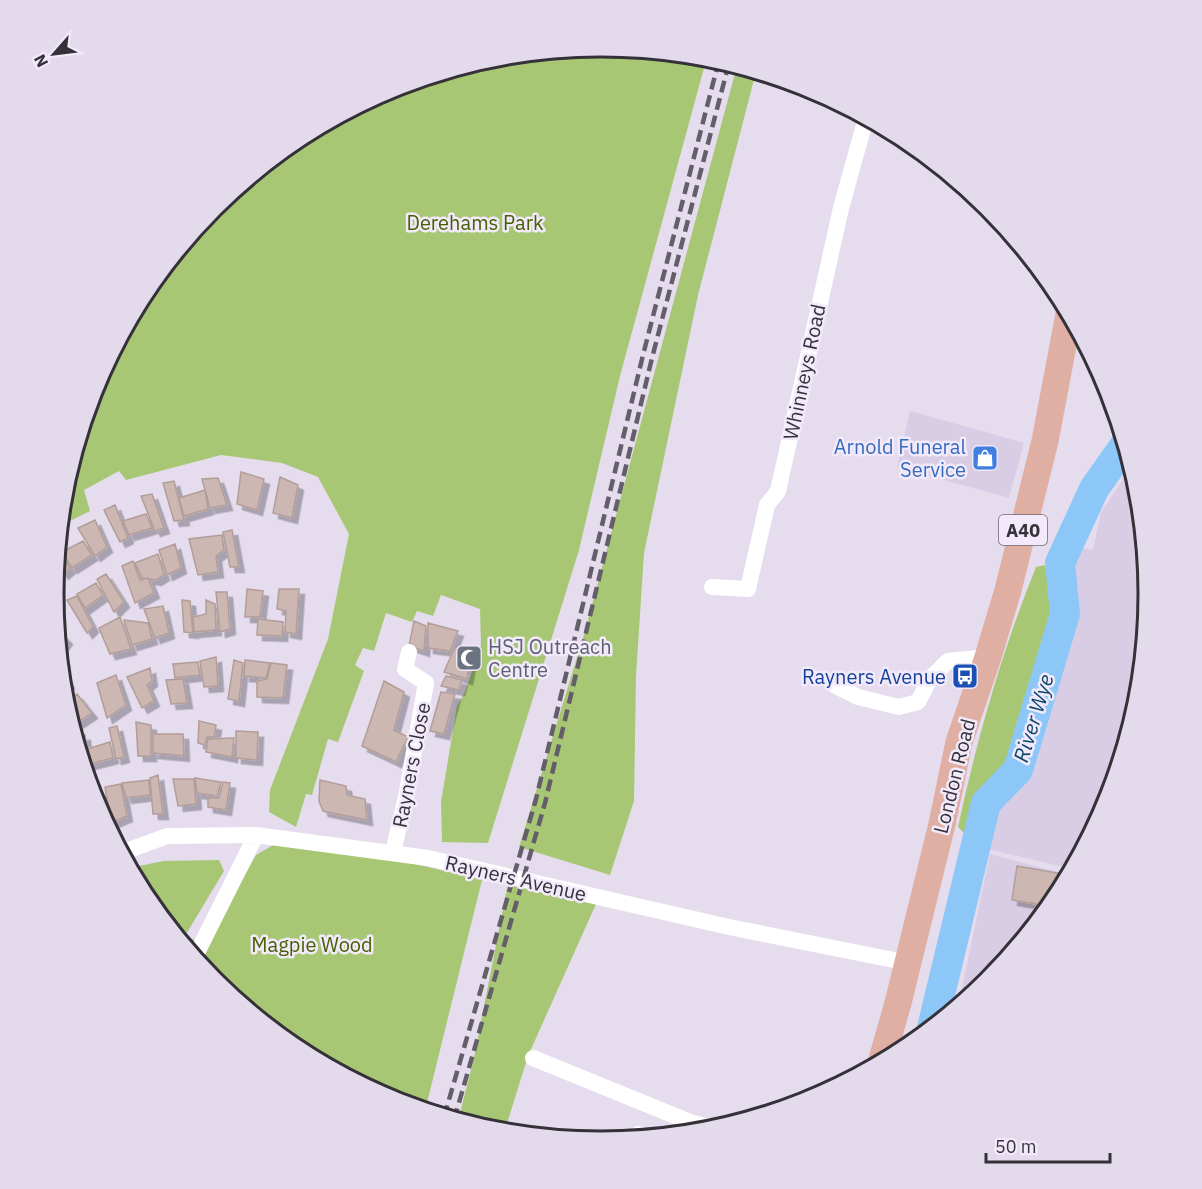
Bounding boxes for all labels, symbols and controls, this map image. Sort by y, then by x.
north arrow [24,24,84,84]
text: N [29,51,52,71]
park label: Derehams Park [406,209,544,236]
street label: Whinneys Road [776,302,832,442]
place label: Arnold Funeral Service [834,433,966,483]
shop icon: Arnold Funeral Service [970,443,1000,473]
road number: A40 [999,515,1047,545]
place label: HSJ Outreach Centre [488,633,612,683]
mosque icon: HSJ Outreach Centre [454,643,484,673]
bus stop icon: Rayners Avenue [950,661,980,691]
place label: Rayners Avenue [802,663,946,690]
water label: River Wye [1006,670,1060,766]
street label: Rayners Close [386,700,436,830]
street label: London Road [927,716,981,836]
street label: Rayners Avenue [443,849,589,907]
park label: Magpie Wood [251,931,373,958]
scale bar [986,1126,1110,1164]
text: 50 m [995,1135,1037,1158]

